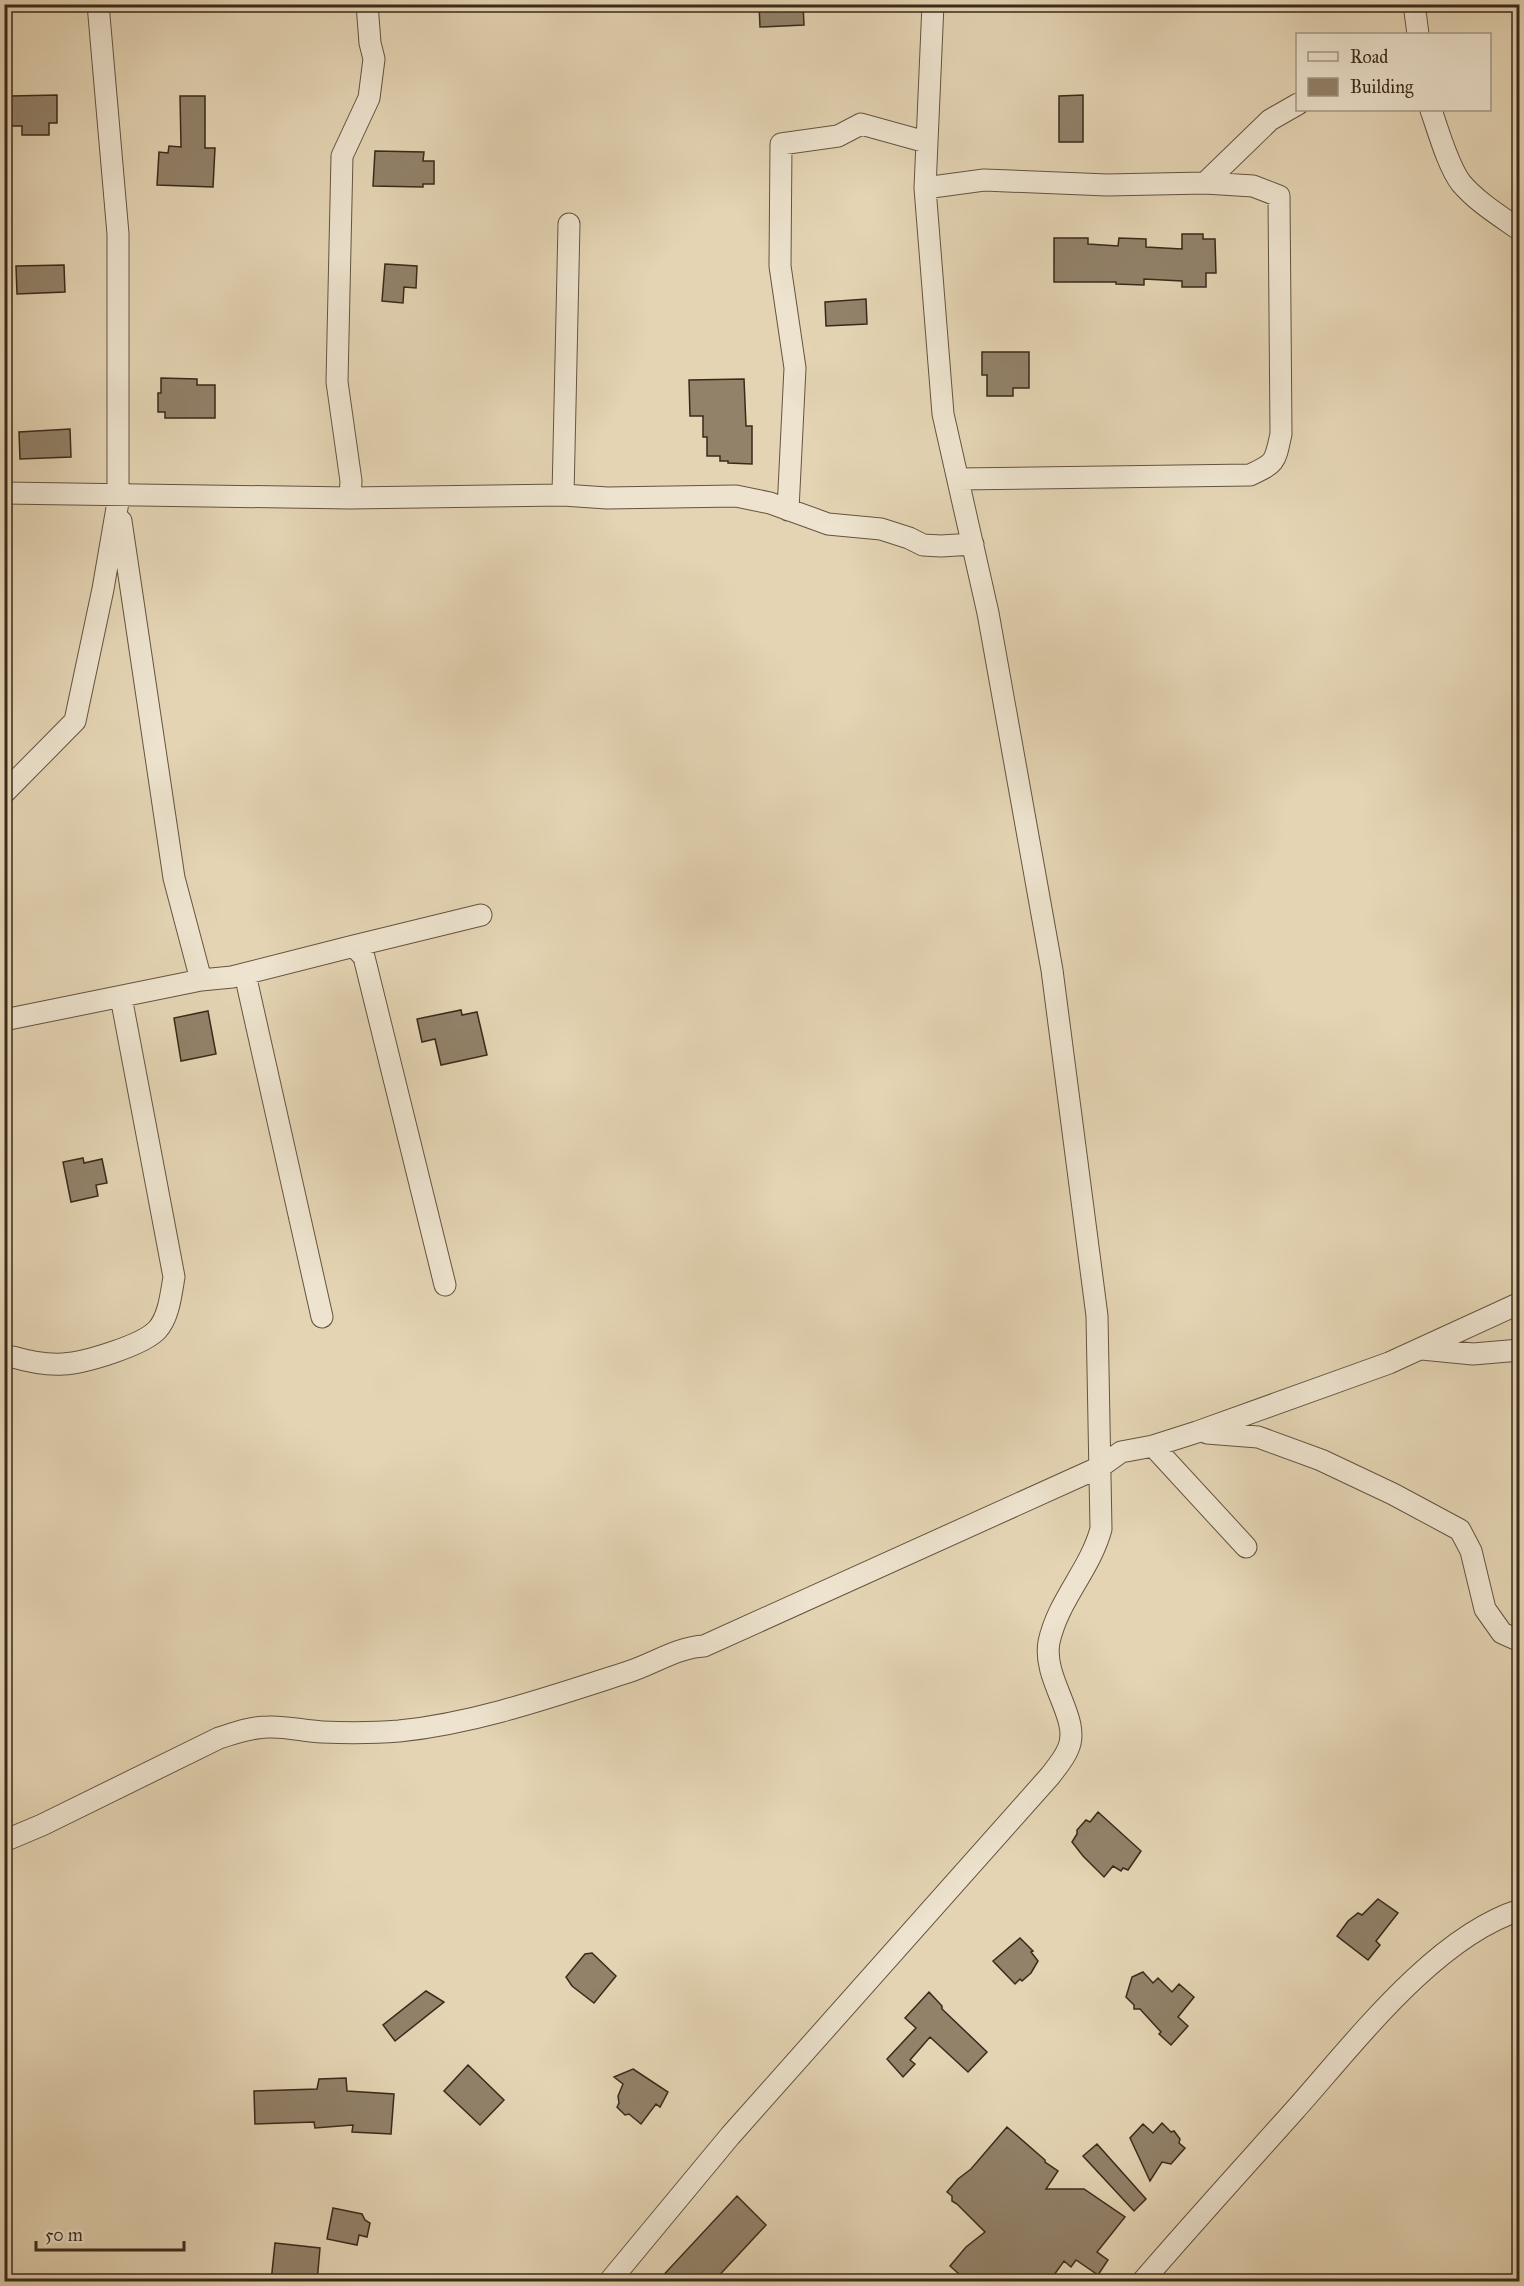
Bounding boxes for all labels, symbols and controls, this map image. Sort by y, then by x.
legend [1296,33,1491,111]
text: Road [1350,46,1388,68]
text: Building [1350,76,1414,99]
scale bar [36,2214,184,2252]
text: 50 m [45,2224,83,2246]

